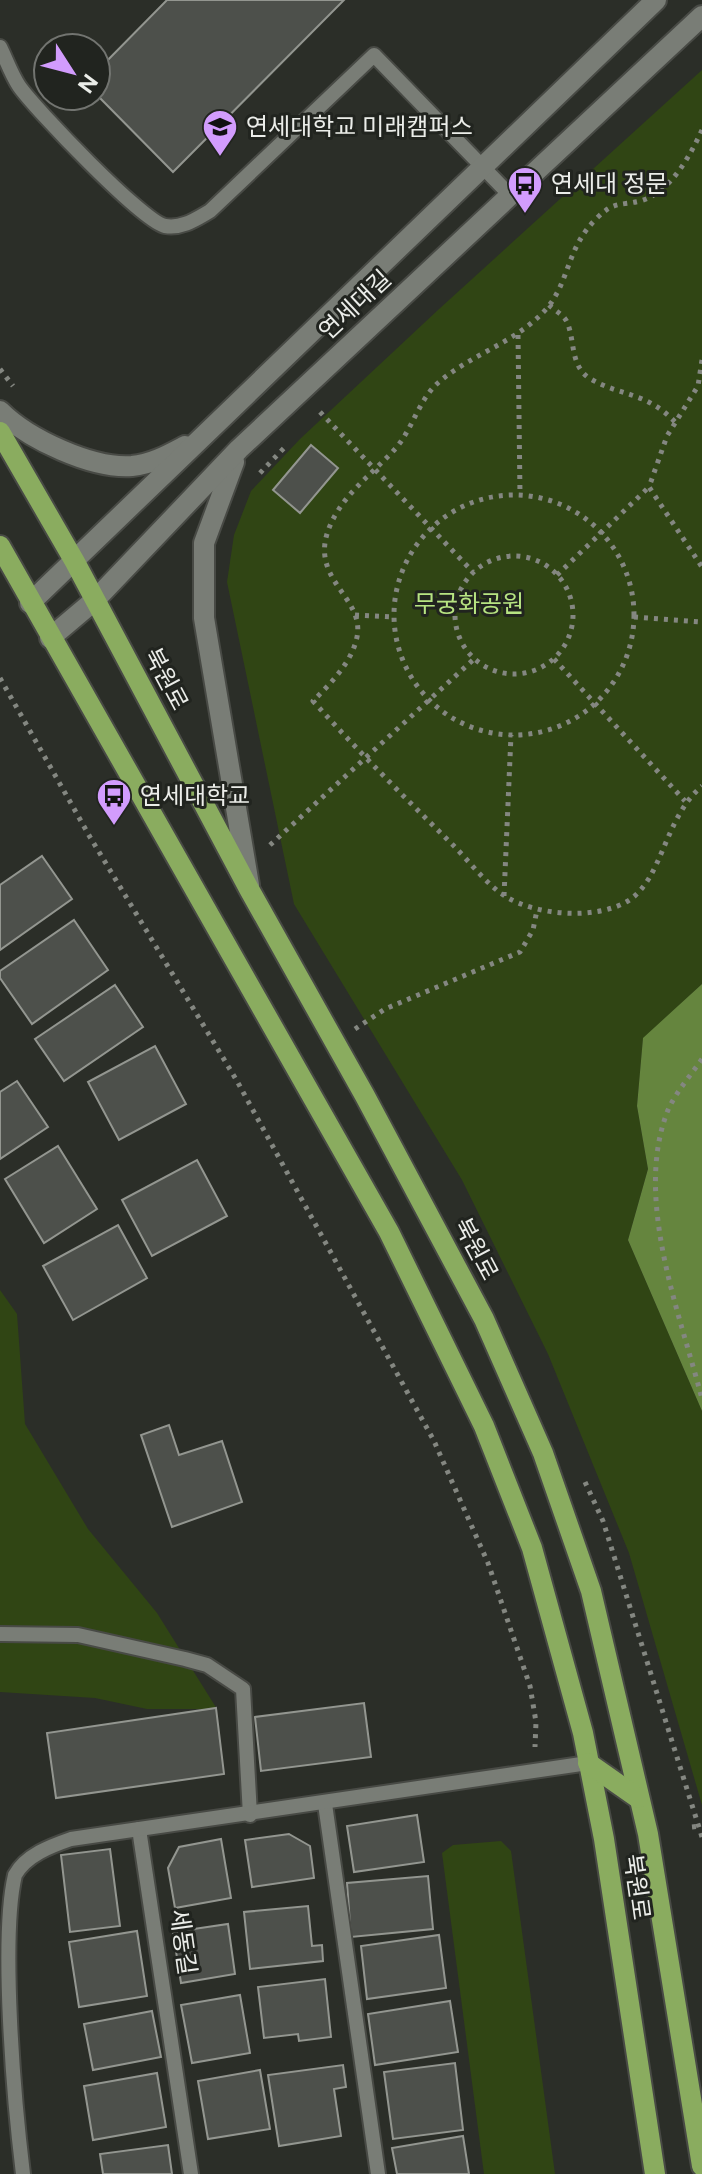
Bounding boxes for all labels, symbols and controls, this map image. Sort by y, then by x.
north arrow [32,32,112,112]
text: N [72,69,104,98]
school or university icon: 연세대학교 미래캠퍼스 [201,108,239,158]
place label: 연세대학교 미래캠퍼스 [246,112,473,141]
bus stop icon: 연세대 정문 [506,165,544,215]
place label: 연세대 정문 [551,169,667,198]
street label: 연세대길 [312,264,397,345]
park label: 무궁화공원 [414,589,524,618]
street label: 북원로 [138,643,195,715]
bus stop icon: 연세대학교 [95,777,133,827]
place label: 연세대학교 [140,781,250,810]
street label: 북원로 [448,1213,505,1285]
street label: 북원로 [619,1852,656,1922]
street label: 세동길 [165,1907,202,1977]

